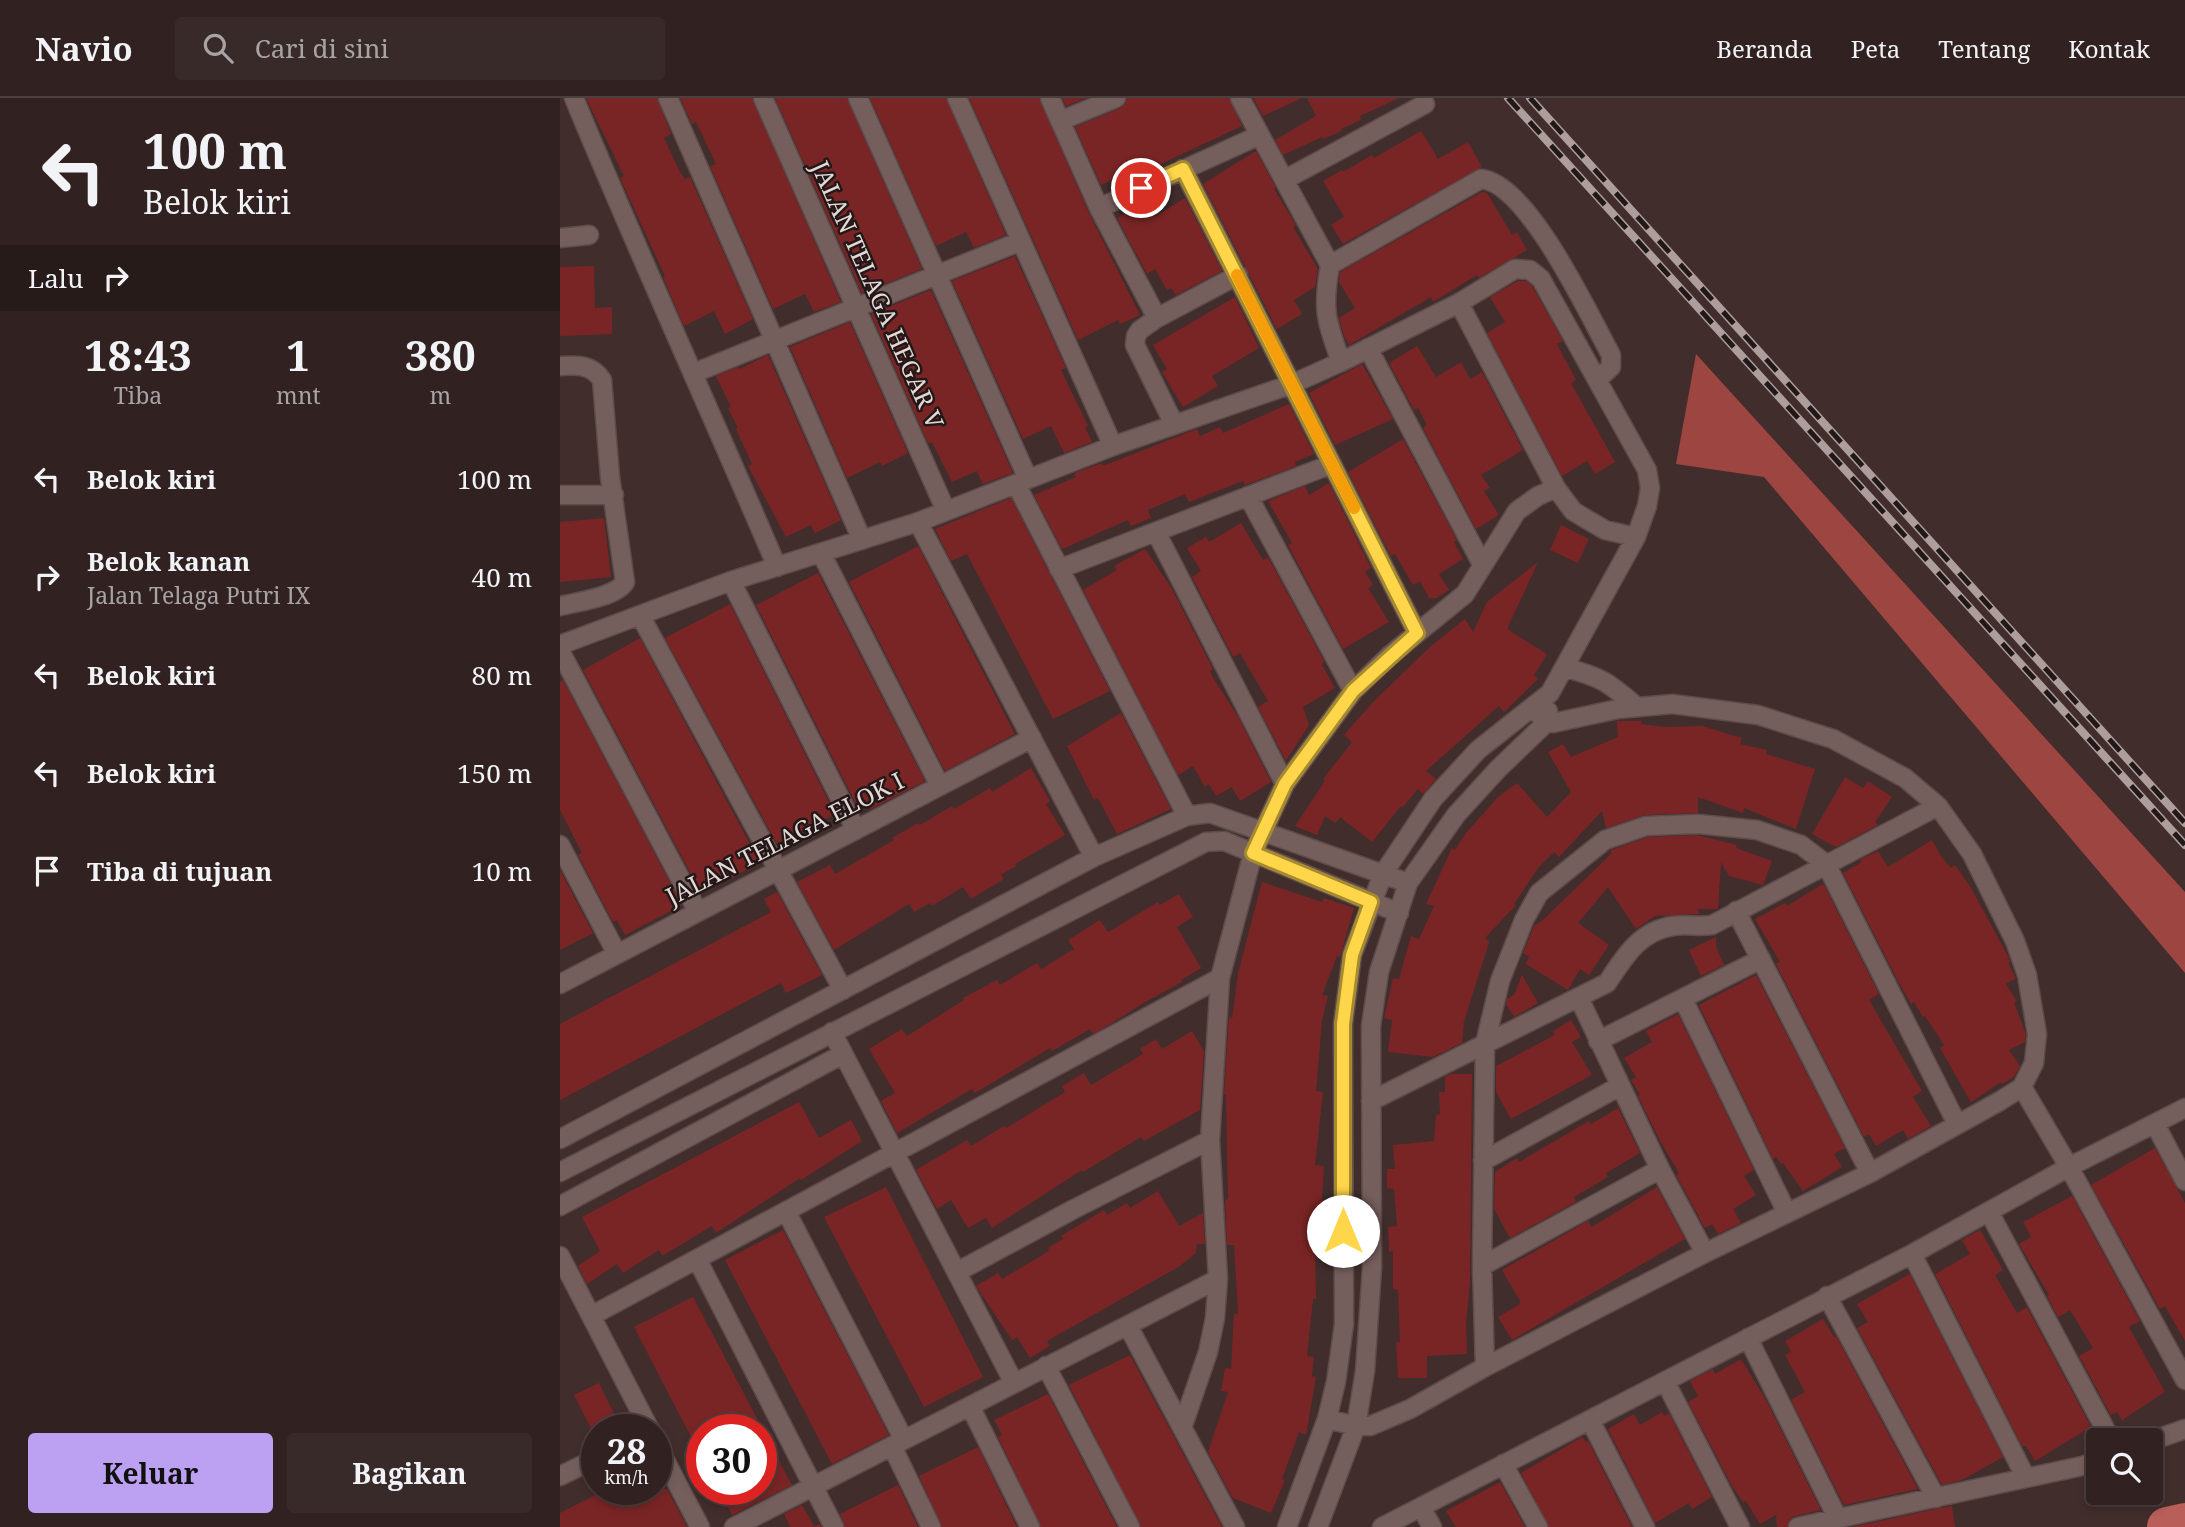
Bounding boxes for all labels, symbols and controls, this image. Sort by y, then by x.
search box [175,17,665,80]
text: Navio [35,26,133,71]
icon: search [199,29,237,67]
text: Cari di sini [255,30,389,66]
text: Beranda [1716,32,1813,65]
text: Peta [1851,32,1900,65]
text: Tentang [1938,32,2030,65]
text: Kontak [2068,32,2150,65]
text: 100 m [143,117,287,183]
icon: left [28,126,119,217]
street label: JALAN TELAGA HEGAR V [804,155,953,434]
pin [1111,158,1171,218]
icon: arrive [1122,169,1160,207]
text: Belok kiri [143,180,291,223]
icon: right [97,259,135,297]
text: Lalu [28,260,83,296]
text: 18:43 [84,326,192,383]
text: 1 [286,326,310,383]
text: 380 [405,326,476,383]
text: Tiba [114,379,162,411]
text: mnt [276,379,321,411]
text: m [429,379,451,411]
icon: left [28,460,66,498]
text: Belok kiri [87,461,216,497]
text: 100 m [457,461,532,497]
text: Belok kanan [87,543,250,579]
icon: right [28,558,66,596]
text: 40 m [472,559,532,595]
text: Jalan Telaga Putri IX [87,579,310,611]
icon: left [28,656,66,694]
text: Belok kiri [87,657,216,693]
text: 80 m [472,657,532,693]
icon: left [28,754,66,792]
text: Belok kiri [87,755,216,791]
text: 150 m [457,755,532,791]
street label: JALAN TELAGA ELOK I [659,763,909,912]
icon: arrive [28,852,66,890]
text: Tiba di tujuan [87,853,272,889]
text: 10 m [472,853,532,889]
position arrow [1306,1194,1380,1268]
speed limit sign: 30 [686,1414,777,1505]
text: 28 [607,1427,646,1474]
map controls [2086,1428,2163,1505]
button: search [2086,1428,2163,1505]
button: Keluar [28,1433,273,1513]
button: Bagikan [287,1433,532,1513]
text: km/h [604,1465,649,1489]

